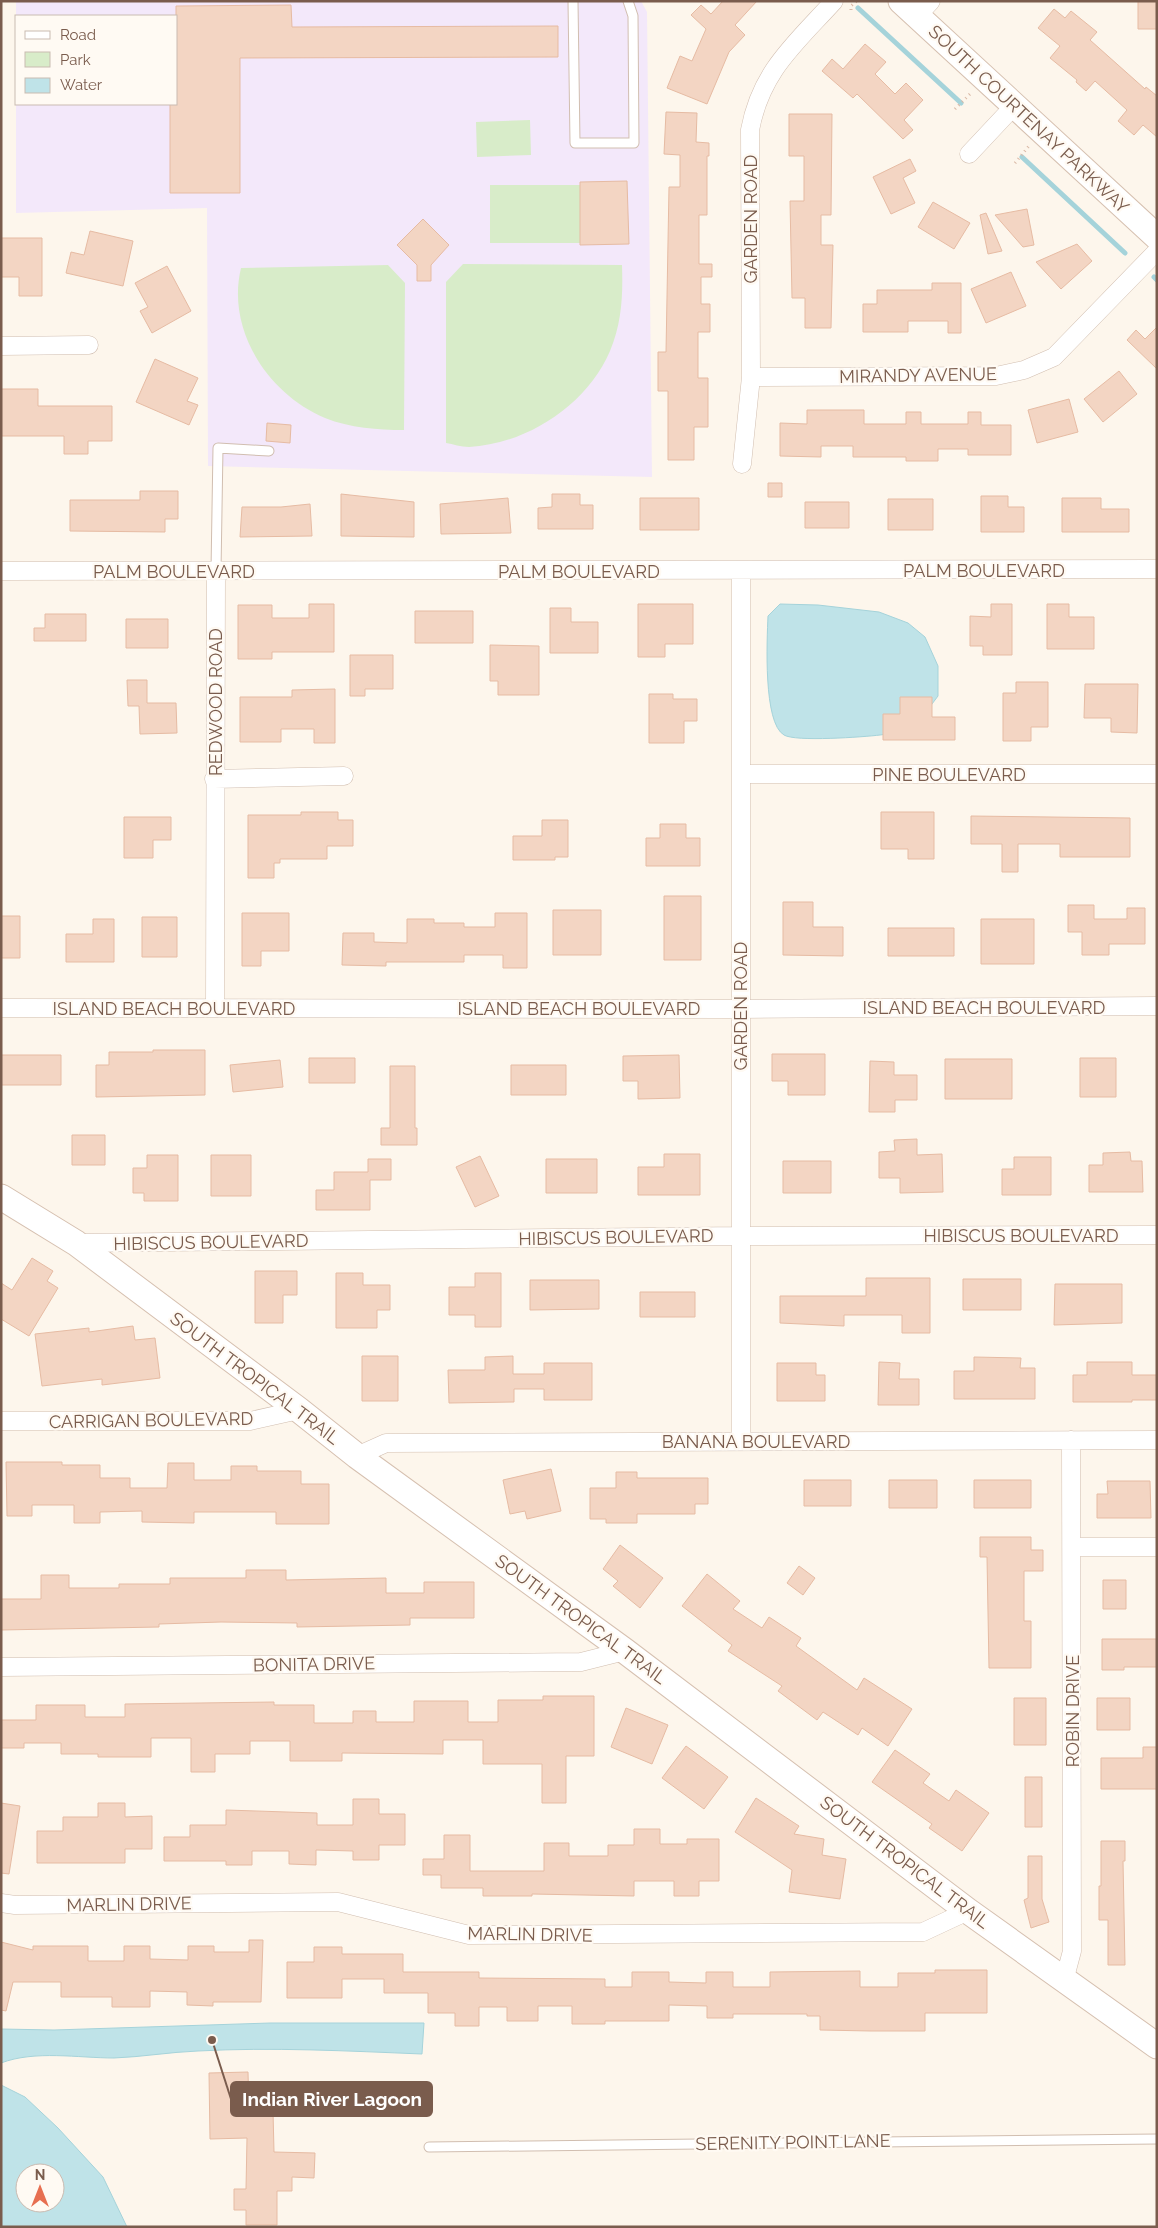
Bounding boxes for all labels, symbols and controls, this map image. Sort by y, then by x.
legend [15,15,178,105]
street label: SOUTH COURTENAY PARKWAY [925,21,1134,218]
text: Road [60,26,96,44]
text: Park [60,51,91,69]
text: Water [60,76,103,94]
street label: GARDEN ROAD [740,154,761,283]
street label: MIRANDY AVENUE [839,363,997,387]
street label: PALM BOULEVARD [903,560,1065,581]
street label: PALM BOULEVARD [93,561,255,582]
street label: PALM BOULEVARD [498,561,660,582]
street label: REDWOOD ROAD [205,628,226,776]
street label: PINE BOULEVARD [872,764,1026,785]
street label: GARDEN ROAD [730,941,751,1070]
street label: ISLAND BEACH BOULEVARD [863,997,1106,1018]
street label: ISLAND BEACH BOULEVARD [53,998,296,1019]
street label: ISLAND BEACH BOULEVARD [458,998,701,1019]
street label: HIBISCUS BOULEVARD [518,1225,714,1249]
street label: HIBISCUS BOULEVARD [923,1225,1119,1246]
street label: HIBISCUS BOULEVARD [113,1230,309,1254]
street label: SOUTH TROPICAL TRAIL [166,1307,344,1449]
street label: CARRIGAN BOULEVARD [49,1408,253,1432]
street label: BANANA BOULEVARD [662,1431,850,1452]
street label: SOUTH TROPICAL TRAIL [491,1550,671,1688]
street label: BONITA DRIVE [253,1652,375,1676]
street label: ROBIN DRIVE [1062,1655,1083,1767]
street label: SOUTH TROPICAL TRAIL [816,1791,994,1933]
street label: MARLIN DRIVE [66,1892,192,1916]
street label: MARLIN DRIVE [467,1922,593,1946]
callout: Indian River Lagoon [231,2082,432,2116]
text: Indian River Lagoon [242,2088,422,2110]
street label: SERENITY POINT LANE [695,2130,891,2154]
north arrow [15,2163,65,2213]
text: N [35,2167,45,2183]

